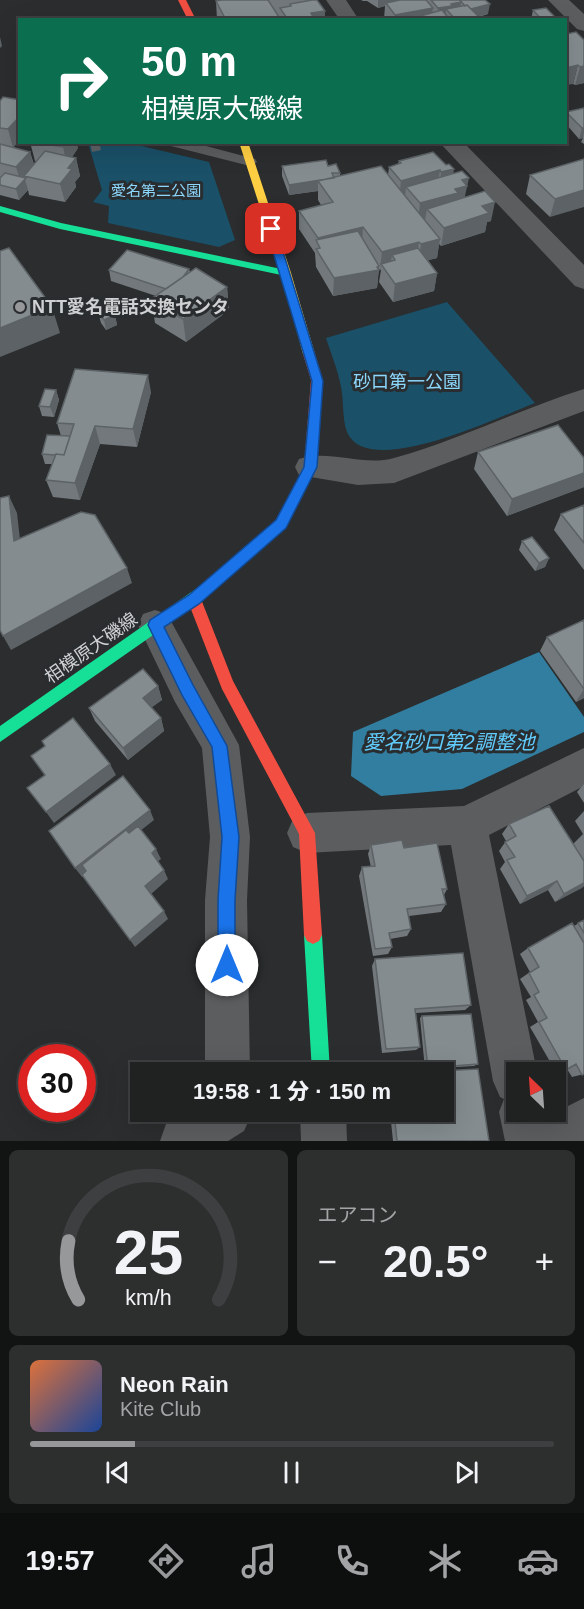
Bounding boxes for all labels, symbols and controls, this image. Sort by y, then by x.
text: 50 m [141,38,237,85]
icon: right [42,42,120,120]
text: 相模原大磯線 [141,94,303,124]
park label: 愛名第二公園 [111,182,201,199]
pin [245,203,296,254]
icon: arrive [254,212,287,245]
place label: NTT愛名電話交換センタ [32,297,229,317]
marker: NTT愛名電話交換センタ [13,300,27,314]
park label: 砂口第一公園 [353,372,461,392]
street label: 相模原大磯線 [41,609,141,687]
water label: 愛名砂口第2調整池 [363,731,537,753]
position arrow [195,933,259,997]
speed limit sign: 30 [18,1044,96,1122]
north arrow [506,1062,566,1122]
map controls [506,1062,566,1122]
text: 19:58 · 1 分 · 150 m [193,1079,391,1104]
text: エアコン [318,1204,398,1226]
text: 25 [114,1218,183,1287]
text: 20.5° [383,1236,489,1287]
text: − [318,1243,337,1280]
text: + [535,1243,554,1280]
text: km/h [125,1286,171,1310]
text: Neon Rain [120,1372,229,1397]
text: Kite Club [120,1398,201,1420]
icon: previous [101,1456,134,1489]
icon: pause [275,1456,308,1489]
icon: next [450,1456,483,1489]
icon: directions [145,1540,187,1582]
icon: music [238,1540,280,1582]
icon: phone [331,1540,373,1582]
icon: climate [424,1540,466,1582]
icon: car [517,1540,559,1582]
text: 19:57 [25,1546,94,1576]

